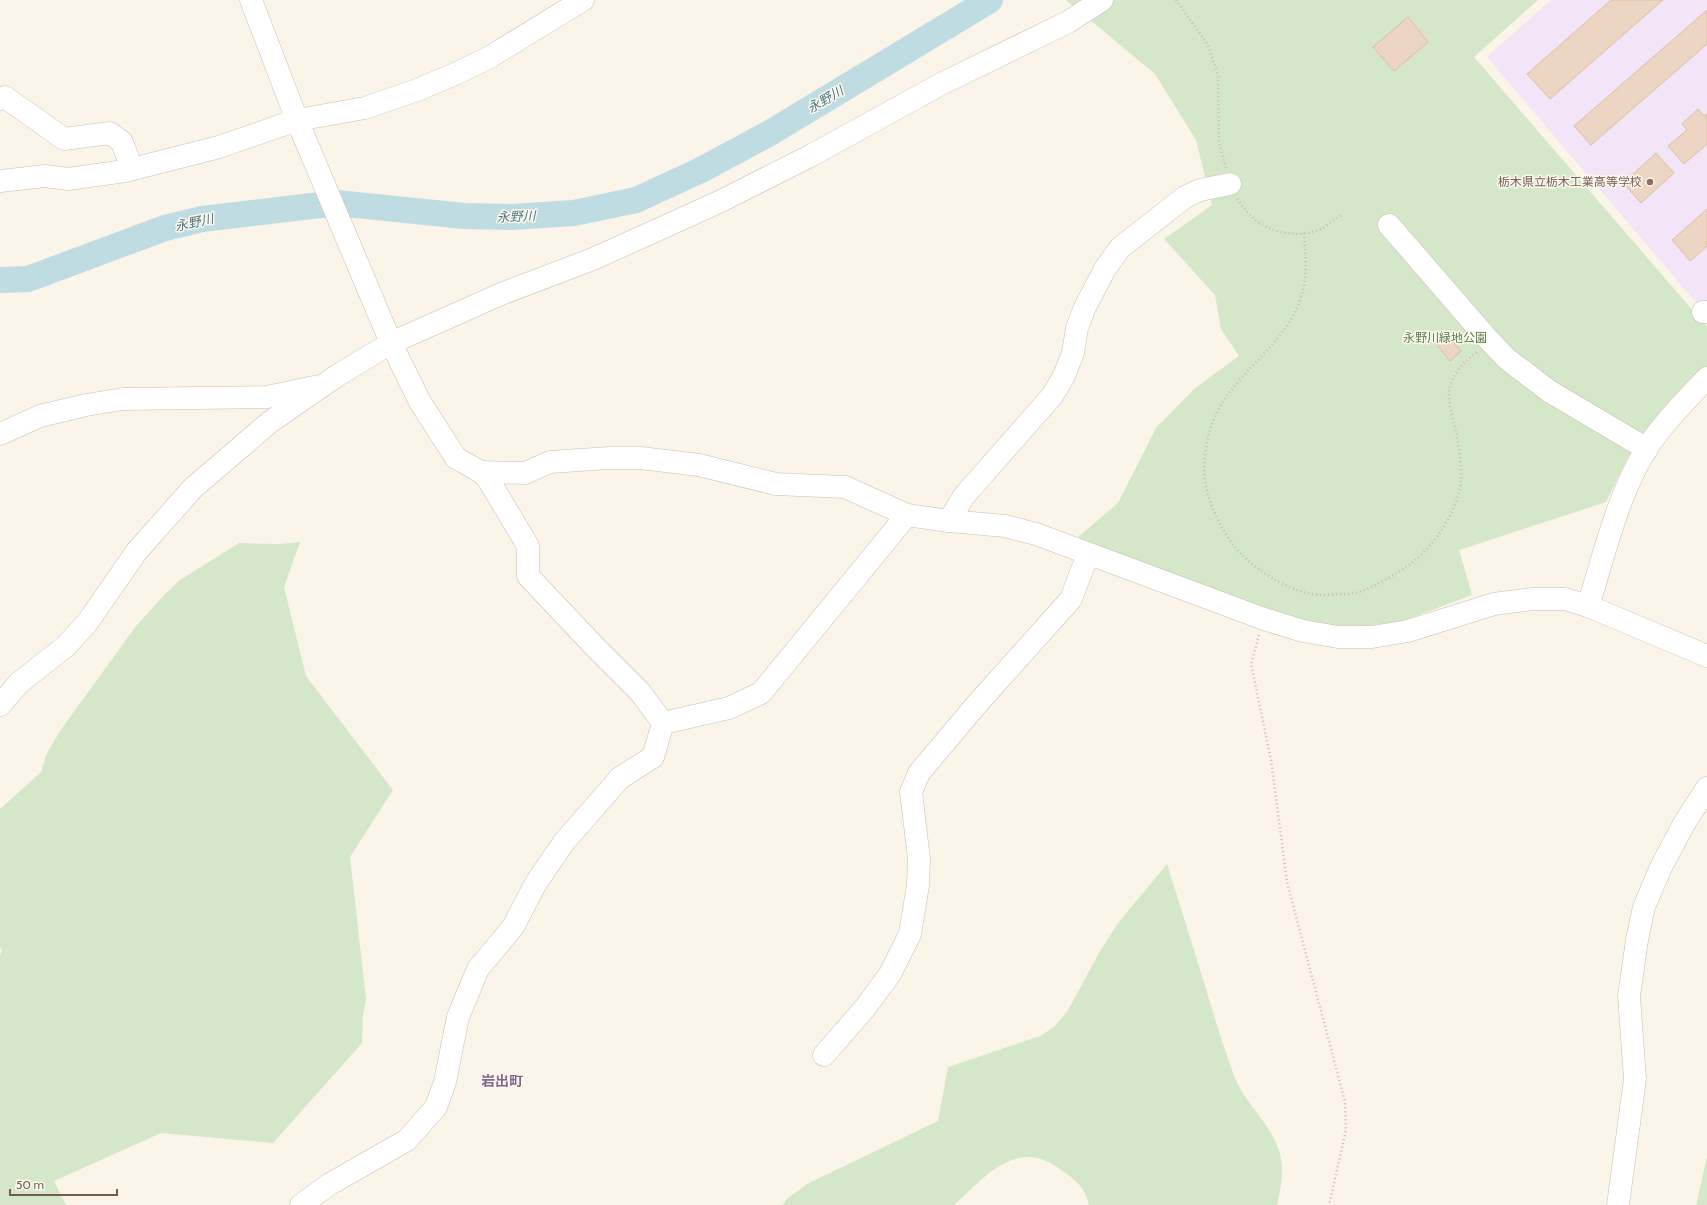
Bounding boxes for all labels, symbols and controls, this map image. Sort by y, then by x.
water label: 永野川 [804,81,848,116]
place label: 栃木県立栃木工業高等学校 [1498,174,1642,189]
marker: 栃木県立栃木工業高等学校 [1645,177,1655,187]
water label: 永野川 [496,207,538,225]
water label: 永野川 [173,210,217,234]
park label: 永野川緑地公園 [1403,330,1487,345]
district label: 岩出町 [481,1072,523,1090]
scale bar [10,1171,117,1197]
text: 50 m [16,1177,44,1192]

